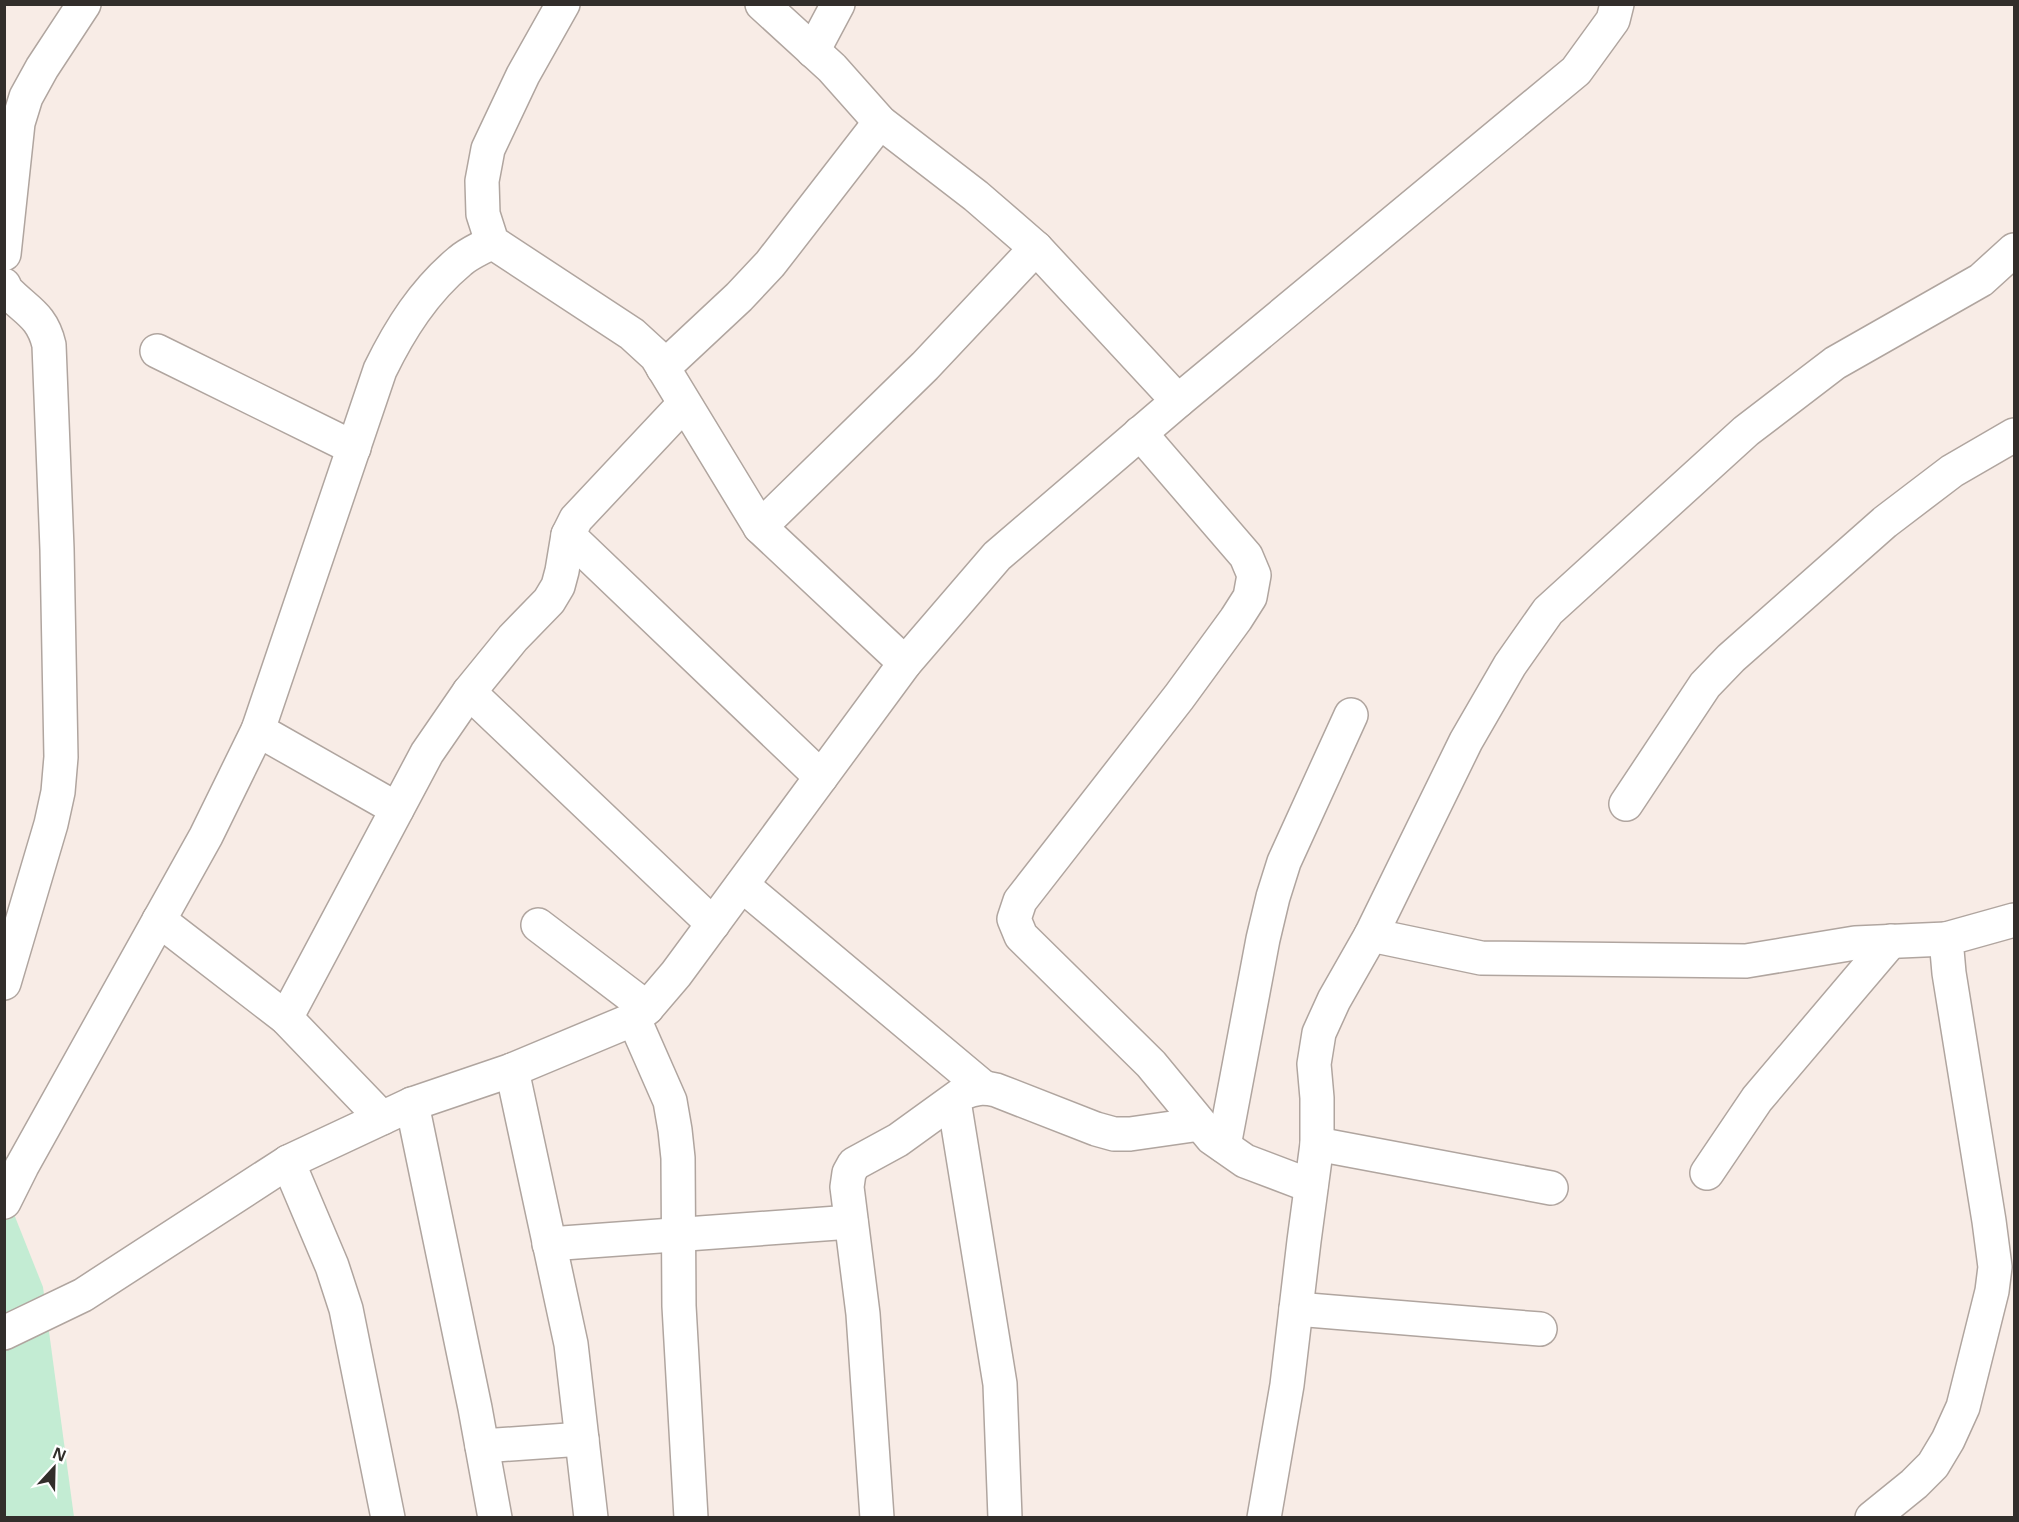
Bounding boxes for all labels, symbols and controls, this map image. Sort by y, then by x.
north arrow [24,1438,84,1498]
text: N [49,1441,70,1467]

